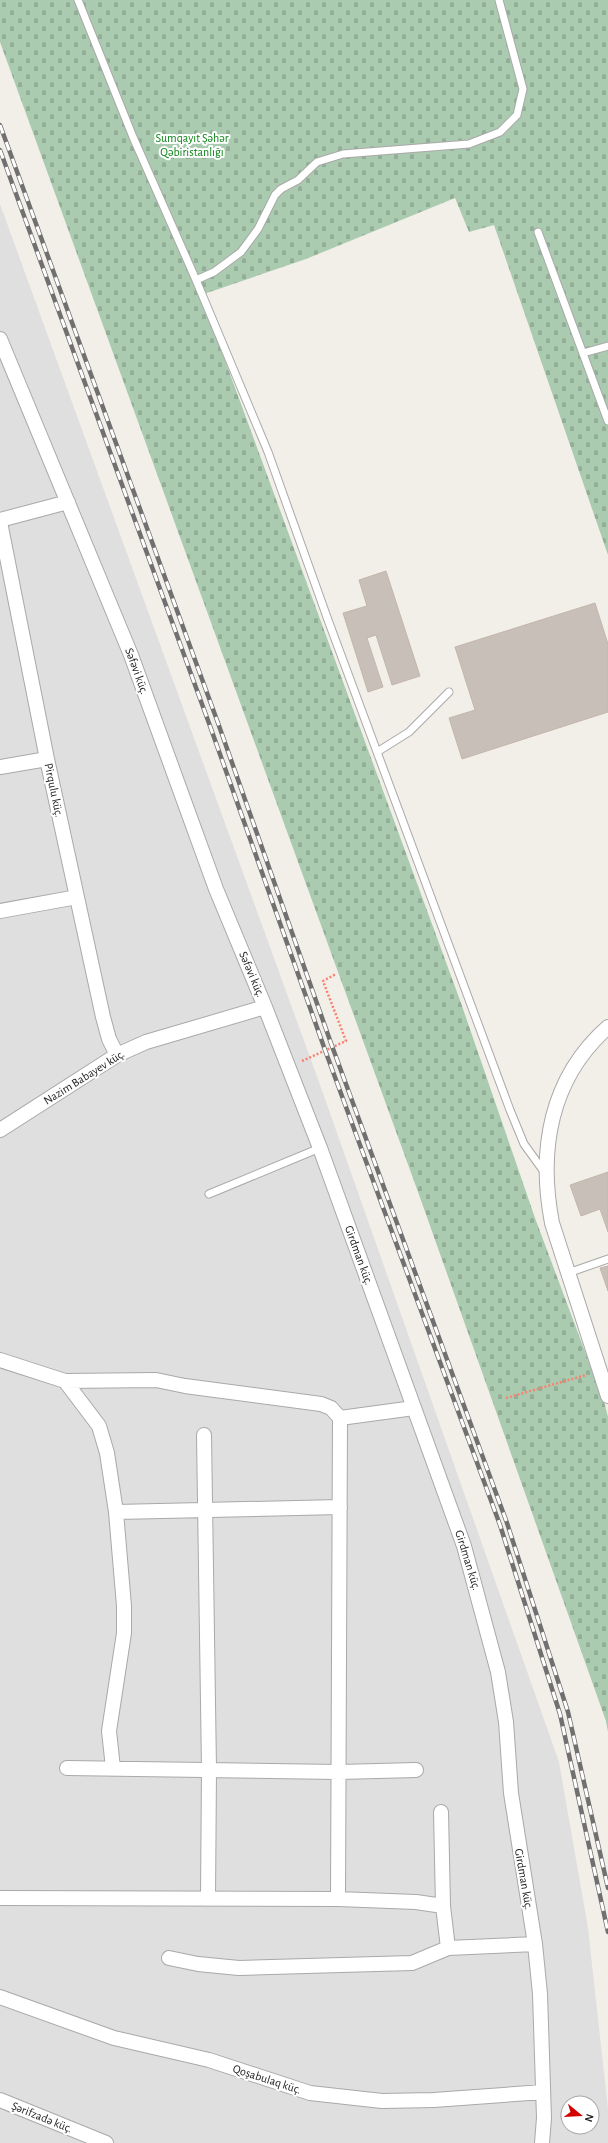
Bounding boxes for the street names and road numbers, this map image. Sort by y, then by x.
street label: Səfəvi küç. [123,646,151,696]
street label: Pirqulu küç. [42,762,66,818]
street label: Səfəvi küç. [237,949,267,999]
street label: Nazim Babayev küç. [42,1047,127,1107]
street label: Girdman küç. [343,1224,375,1286]
street label: Girdman küç. [453,1529,483,1591]
street label: Girdman küç. [513,1847,535,1911]
street label: Qoşabulaq küç. [231,2062,303,2097]
street label: Şərifzadə küç. [10,2099,74,2135]

